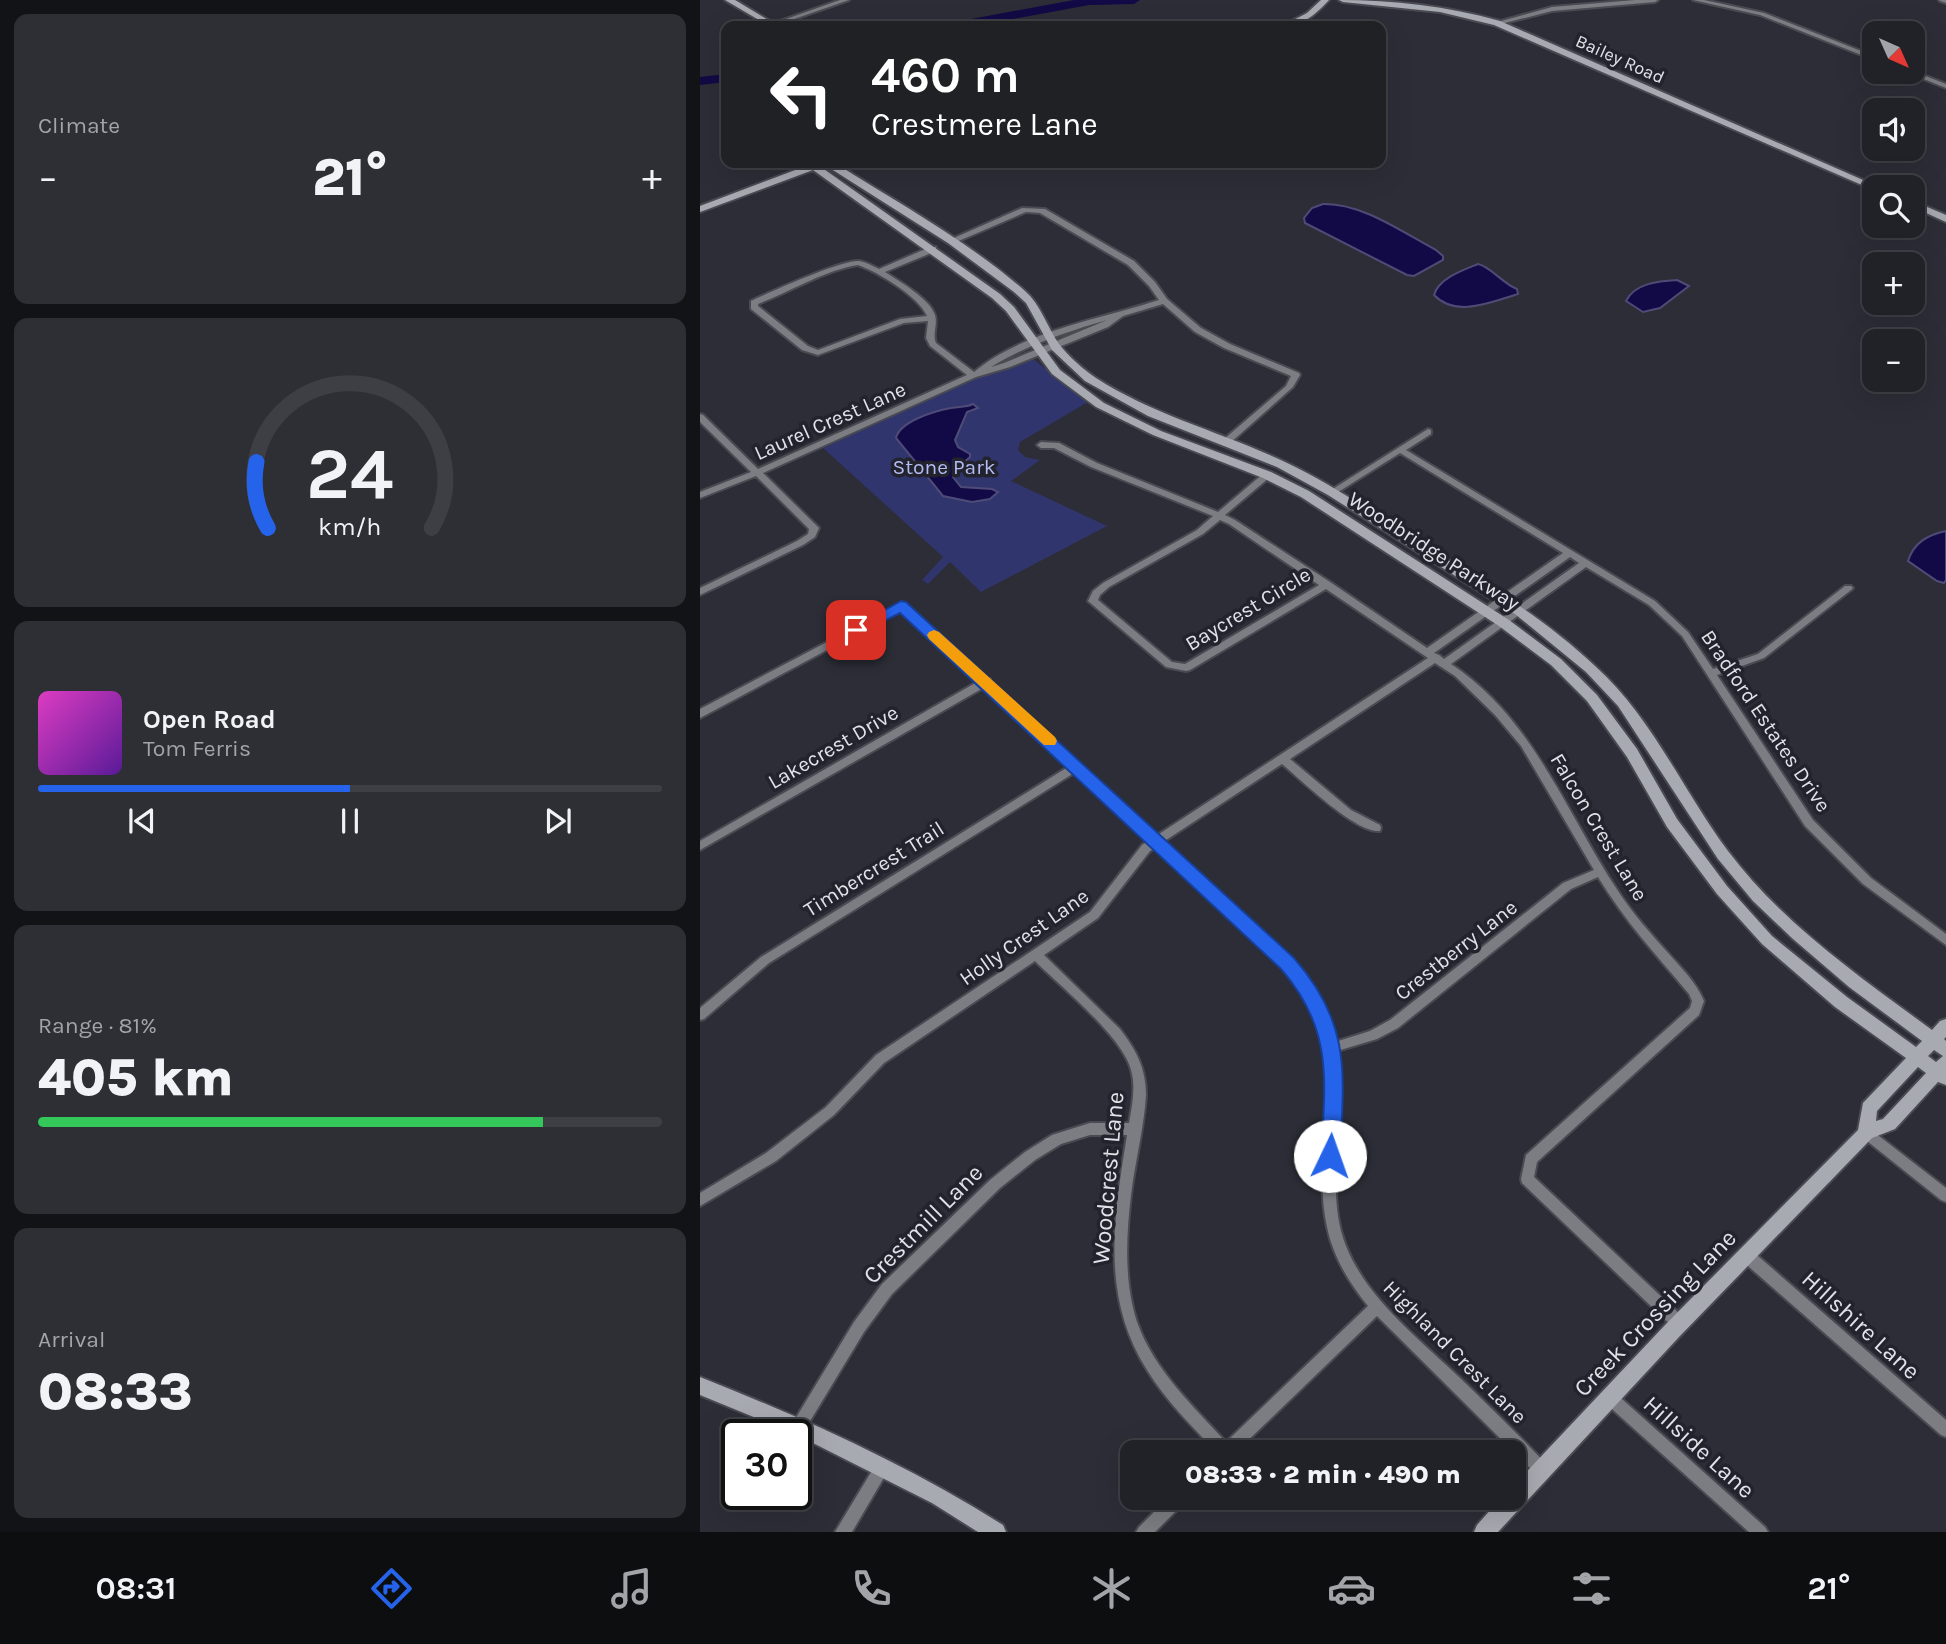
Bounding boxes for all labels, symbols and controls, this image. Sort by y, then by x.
north arrow [1862,21,1925,84]
map controls [1862,21,1925,392]
street label: Bailey Road [1572,30,1668,88]
text: 460 m [871,47,1020,104]
icon: left [756,49,847,140]
button: sound [1862,98,1925,161]
text: Crestmere Lane [871,106,1098,143]
text: Climate [38,112,120,139]
text: 21° [312,147,388,208]
text: − [38,155,58,200]
text: + [642,155,662,200]
button: search [1862,175,1925,238]
button: + [1862,252,1925,315]
button: − [1862,329,1925,392]
street label: Laurel Crest Lane [751,377,909,465]
text: 24 [306,432,394,517]
park label: Stone Park [892,455,996,479]
street label: Woodbridge Parkway [1344,487,1524,615]
text: km/h [318,512,382,541]
street label: Baycrest Circle [1181,562,1315,656]
pin [826,600,886,660]
icon: arrive [837,611,875,649]
street label: Bradford Estates Drive [1696,625,1836,817]
street label: Lakecrest Drive [764,700,902,794]
text: Open Road [143,704,276,735]
text: Tom Ferris [143,735,251,762]
street label: Falcon Crest Lane [1545,749,1653,905]
icon: previous [123,802,161,840]
icon: pause [331,802,369,840]
icon: next [539,802,577,840]
street label: Timbercrest Trail [800,816,948,922]
street label: Holly Crest Lane [955,884,1093,990]
street label: Crestberry Lane [1390,895,1522,1005]
text: Range · 81% [38,1012,157,1039]
text: 405 km [38,1047,234,1108]
street label: Woodcrest Lane [1087,1091,1129,1265]
position arrow [1293,1119,1367,1193]
street label: Crestmill Lane [857,1158,989,1290]
street label: Creek Crossing Lane [1568,1224,1742,1402]
street label: Hillshire Lane [1796,1265,1926,1385]
street label: Highland Crest Lane [1378,1275,1532,1429]
text: Arrival [38,1326,105,1353]
text: 08:33 [38,1361,193,1422]
street label: Hillside Lane [1638,1390,1760,1504]
speed limit sign: 30 [721,1419,812,1510]
text: 08:33 · 2 min · 490 m [1185,1459,1461,1490]
icon: directions [367,1564,416,1613]
icon: music [607,1564,656,1613]
icon: phone [847,1564,896,1613]
icon: climate [1087,1564,1136,1613]
icon: car [1327,1564,1376,1613]
icon: filters [1567,1564,1616,1613]
text: 08:31 [95,1570,176,1607]
text: 21° [1807,1570,1850,1607]

